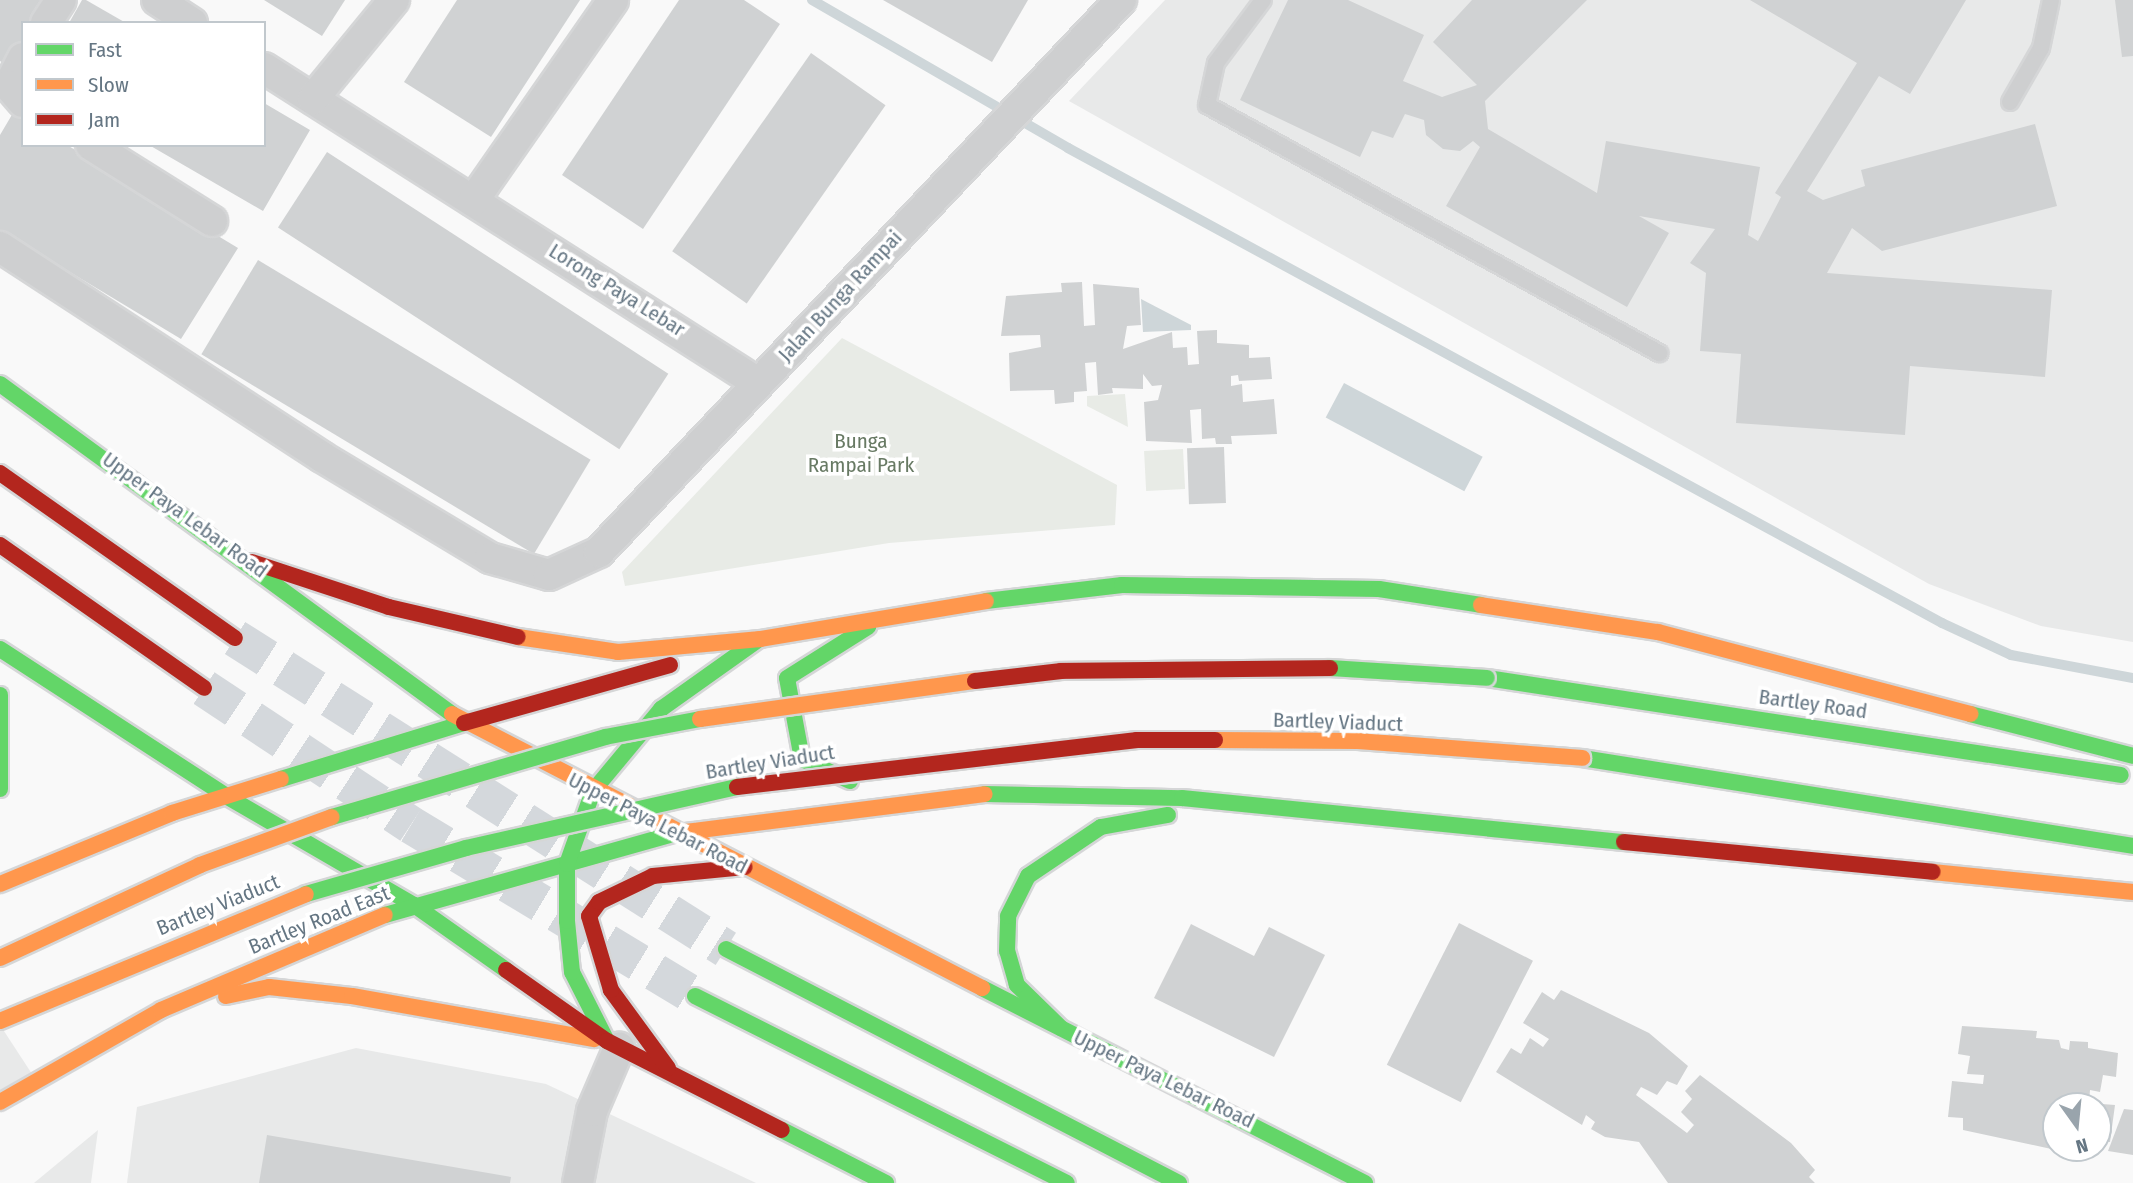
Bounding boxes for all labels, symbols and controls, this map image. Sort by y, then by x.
legend [21,21,266,147]
text: Fast [88,37,122,63]
text: Slow [88,72,129,98]
text: Jam [88,107,120,133]
street label: Jalan Bunga Rampai [773,225,907,367]
street label: Lorong Paya Lebar [544,238,690,342]
park label: Bunga Rampai Park [808,428,914,478]
street label: Upper Paya Lebar Road [98,447,272,583]
street label: Bartley Road [1757,684,1869,724]
street label: Bartley Viaduct [1273,707,1403,737]
street label: Bartley Viaduct [704,739,836,785]
street label: Upper Paya Lebar Road [564,767,752,879]
street label: Bartley Viaduct [153,869,283,941]
street label: Bartley Road East [245,880,393,960]
street label: Upper Paya Lebar Road [1070,1024,1258,1134]
north arrow [2042,1092,2112,1162]
text: N [2074,1133,2091,1158]

